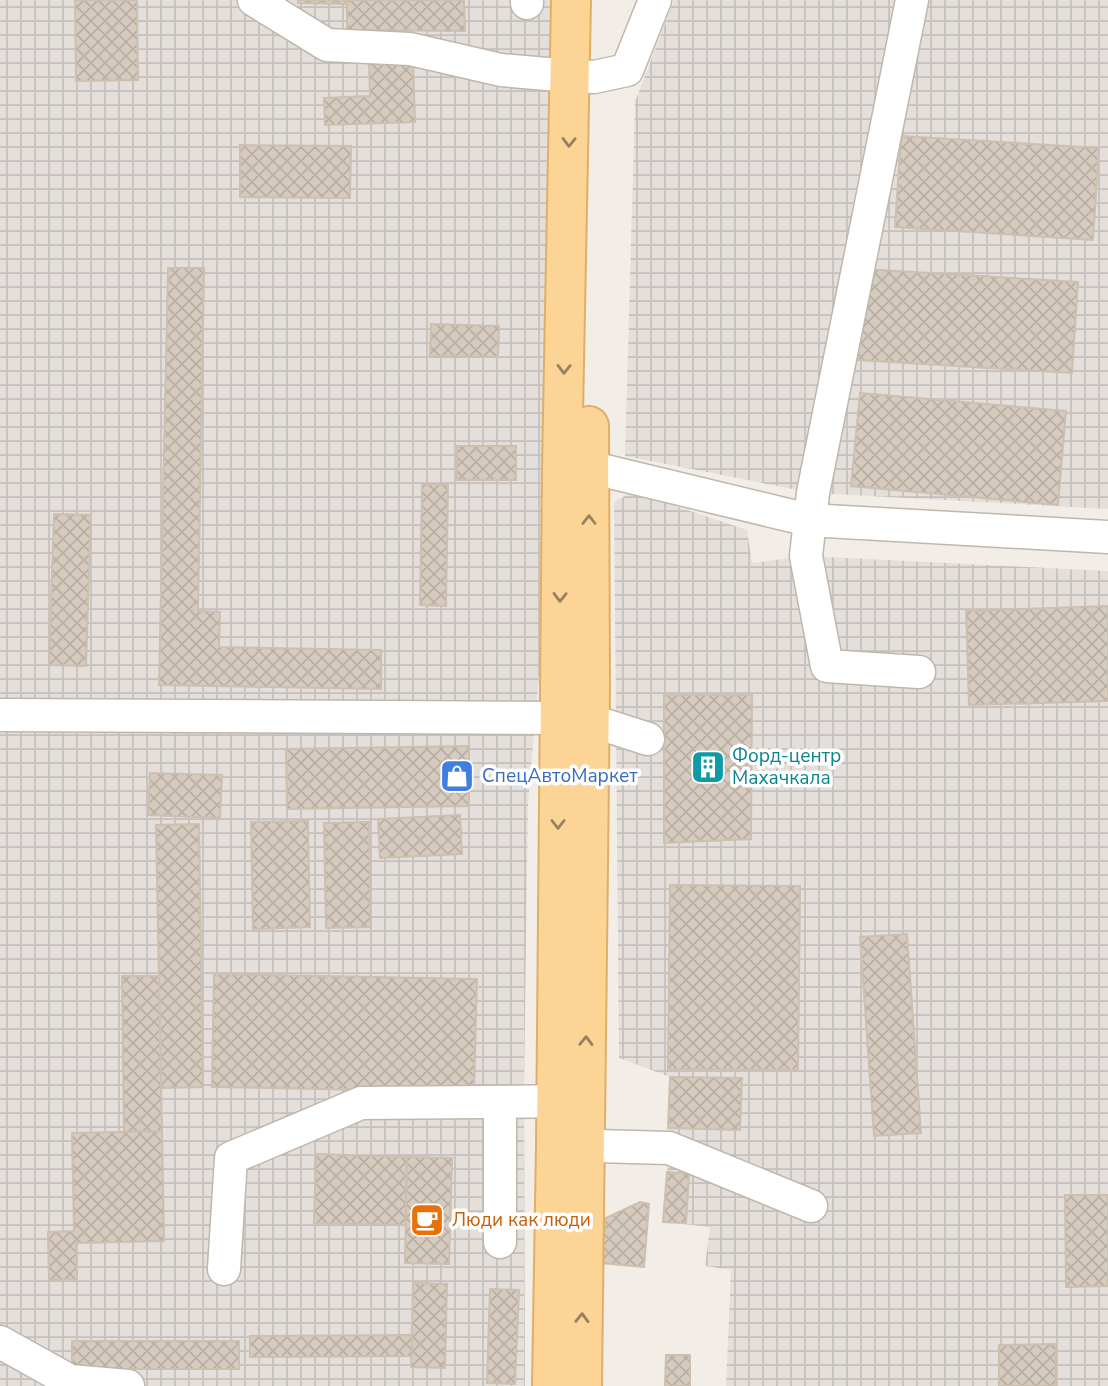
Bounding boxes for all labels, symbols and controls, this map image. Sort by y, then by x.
one-way arrow [561,136,576,147]
one-way arrow [556,364,572,375]
one-way arrow [581,514,597,525]
one-way arrow [553,591,568,602]
place label: Форд-центр Махачкала [732,743,841,791]
building icon: Форд-центр Махачкала [689,748,727,786]
shop icon: СпецАвтоМаркет [438,757,476,795]
place label: СпецАвтоМаркет [482,763,638,789]
one-way arrow [550,819,566,830]
one-way arrow [578,1036,593,1047]
cafe icon: Люди как люди [408,1201,446,1239]
place label: Люди как люди [452,1207,591,1233]
one-way arrow [574,1312,590,1323]

